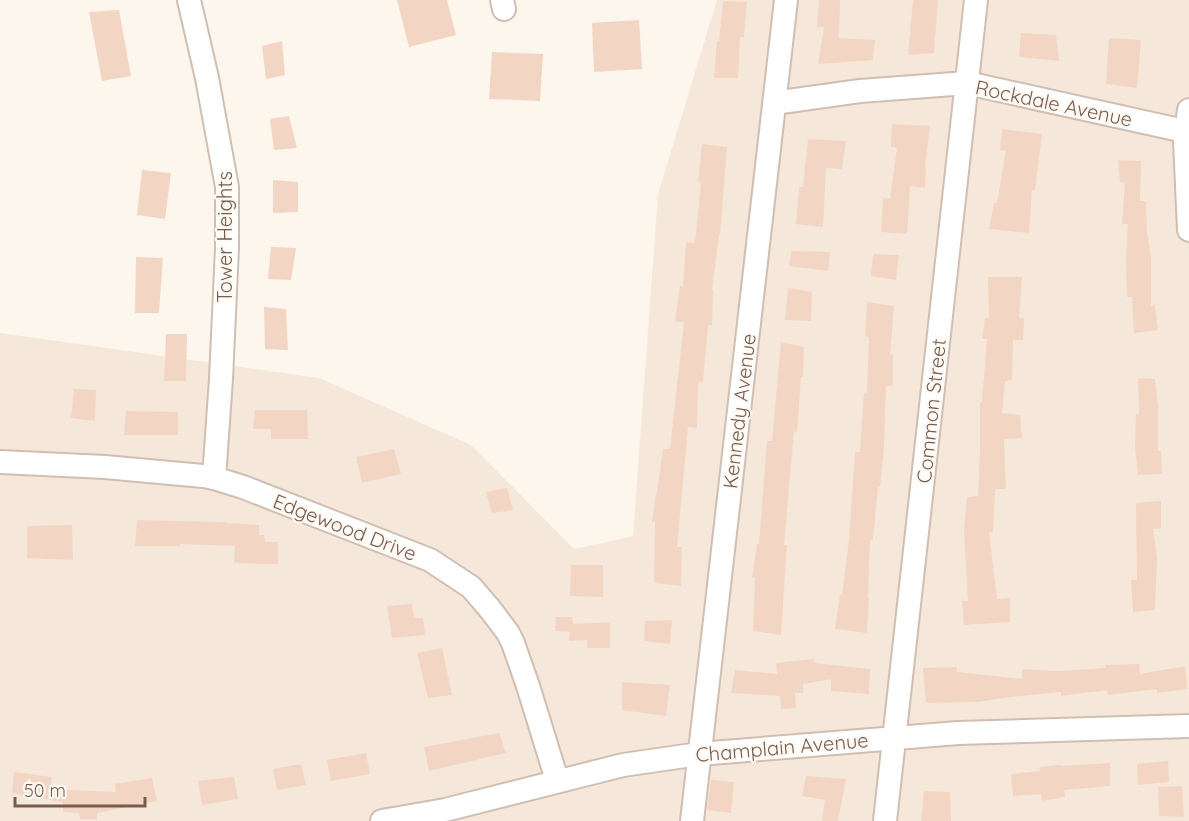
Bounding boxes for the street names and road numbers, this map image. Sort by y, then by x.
street label: Rockdale Avenue [973,74,1135,132]
street label: Tower Heights [212,171,237,303]
street label: Kennedy Avenue [717,332,761,490]
street label: Common Street [911,337,951,485]
street label: Edgewood Drive [270,488,420,566]
street label: Champlain Avenue [695,727,869,767]

